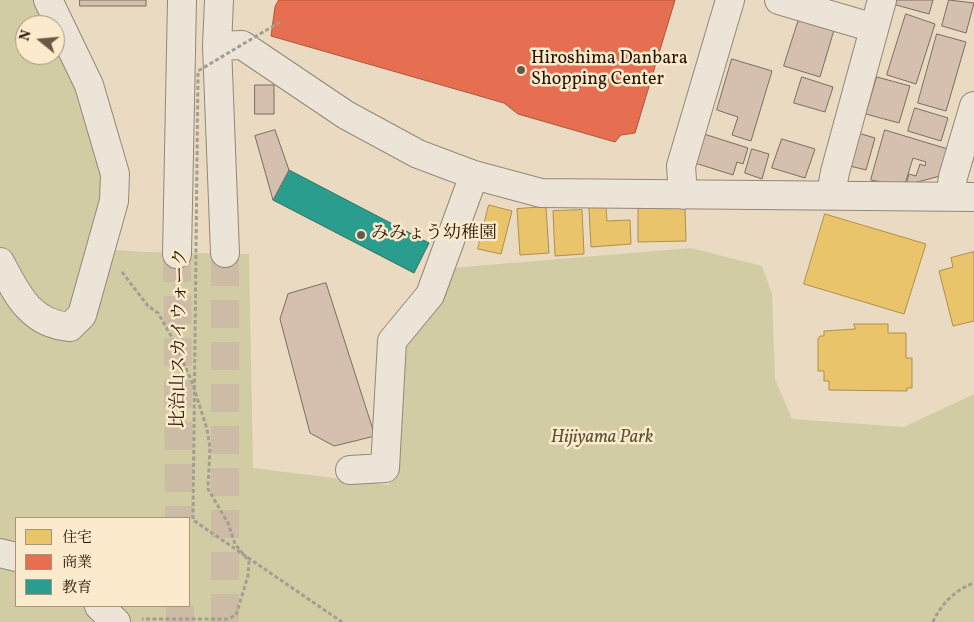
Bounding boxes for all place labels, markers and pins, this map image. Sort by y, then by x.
place label: Hiroshima Danbara Shopping Center [531,49,688,92]
marker: Hiroshima Danbara Shopping Center [515,64,527,76]
place label: みみょう幼稚園 [371,224,497,246]
marker: みみょう幼稚園 [355,229,367,241]

